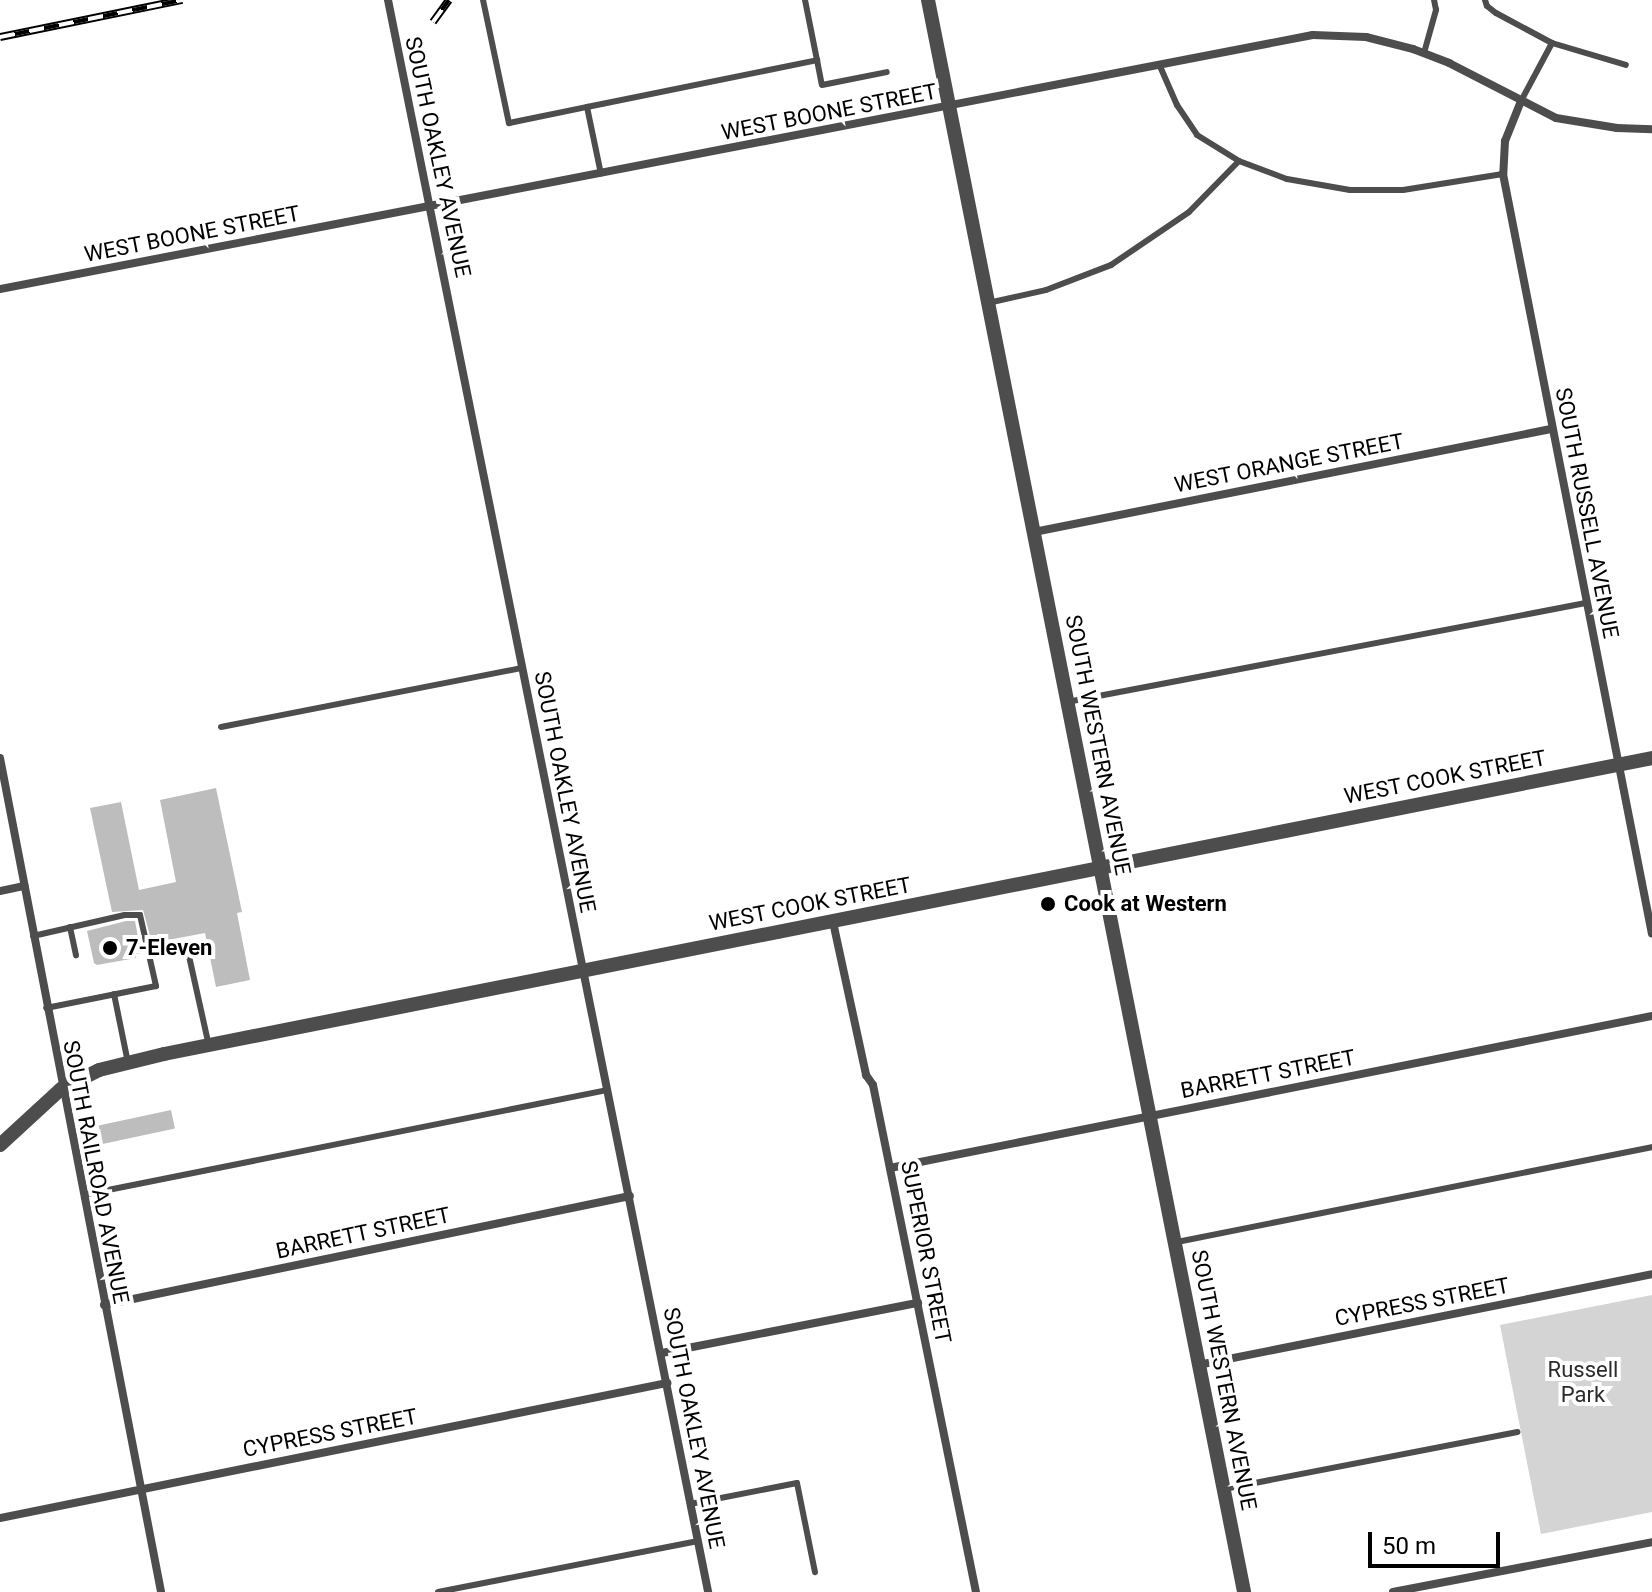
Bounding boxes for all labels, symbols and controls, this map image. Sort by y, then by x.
street label: SOUTH OAKLEY AVENUE [400,34,476,280]
street label: WEST BOONE STREET [719,78,939,146]
street label: WEST BOONE STREET [82,200,302,268]
street label: SOUTH RUSSELL AVENUE [1550,385,1624,641]
street label: WEST ORANGE STREET [1172,428,1406,498]
street label: SOUTH WESTERN AVENUE [1060,613,1136,877]
street label: SOUTH OAKLEY AVENUE [529,669,601,915]
street label: WEST COOK STREET [1342,744,1548,810]
street label: WEST COOK STREET [707,871,913,937]
place label: Cook at Western [1064,891,1227,917]
marker: Cook at Western [1039,895,1057,913]
place label: 7-Eleven [126,935,212,961]
marker: 7-Eleven [101,939,119,957]
street label: SOUTH RAILROAD AVENUE [58,1038,134,1306]
street label: BARRETT STREET [1178,1044,1358,1104]
street label: SUPERIOR STREET [895,1158,957,1346]
street label: BARRETT STREET [273,1202,453,1264]
street label: SOUTH WESTERN AVENUE [1186,1248,1262,1512]
street label: CYPRESS STREET [1333,1272,1511,1332]
street label: SOUTH OAKLEY AVENUE [658,1305,730,1551]
park label: Russell Park [1548,1356,1618,1408]
street label: CYPRESS STREET [241,1403,419,1463]
scale bar [1372,1516,1504,1566]
text: 50 m [1382,1532,1436,1560]

